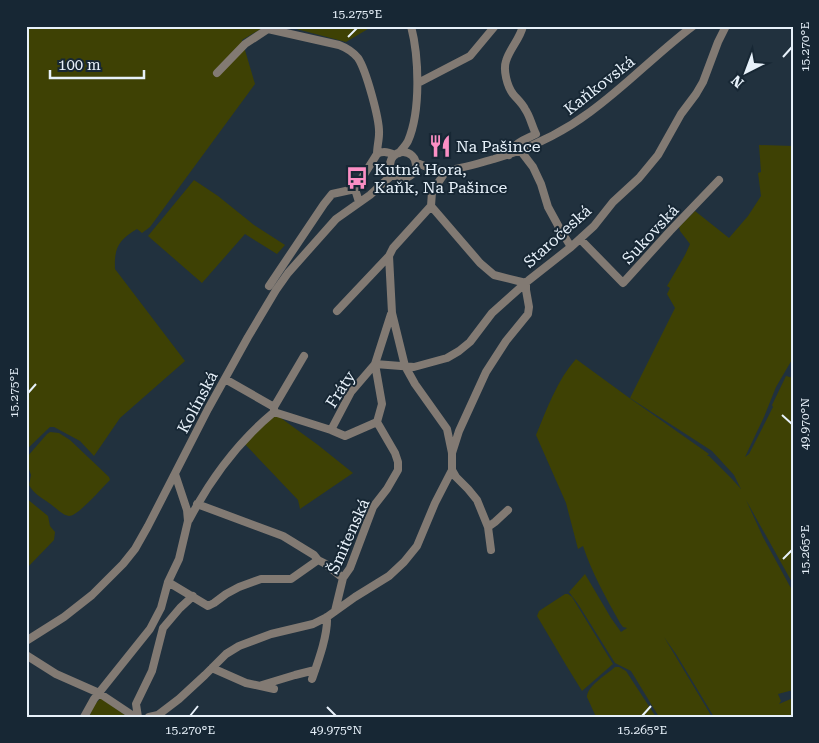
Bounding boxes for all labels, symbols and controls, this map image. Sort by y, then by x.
text: 15.275°E [332,7,382,21]
text: 15.270°E [798,22,812,72]
scale bar [50,48,144,80]
north arrow [722,48,772,98]
street label: Kaňkovská [560,52,639,119]
text: 100 m [58,56,101,74]
text: N [728,72,747,91]
restaurant icon: Na Pašince [427,133,453,159]
place label: Na Pašince [456,137,541,156]
place label: Kutná Hora, Kaňk, Na Pašince [374,160,508,197]
bus stop icon: Kutná Hora, Kaňk, Na Pašince [344,165,370,191]
street label: Staročeská [520,201,595,272]
street label: Sukovská [618,201,683,268]
street label: Fráty [322,367,360,411]
text: 15.275°E [7,368,21,418]
street label: Kolínská [173,368,222,436]
text: 49.970°N [798,398,812,450]
street label: Šmitenská [323,495,374,577]
text: 15.265°E [798,525,812,575]
text: 15.270°E [165,723,215,737]
text: 49.975°N [310,723,362,737]
text: 15.265°E [617,723,667,737]

